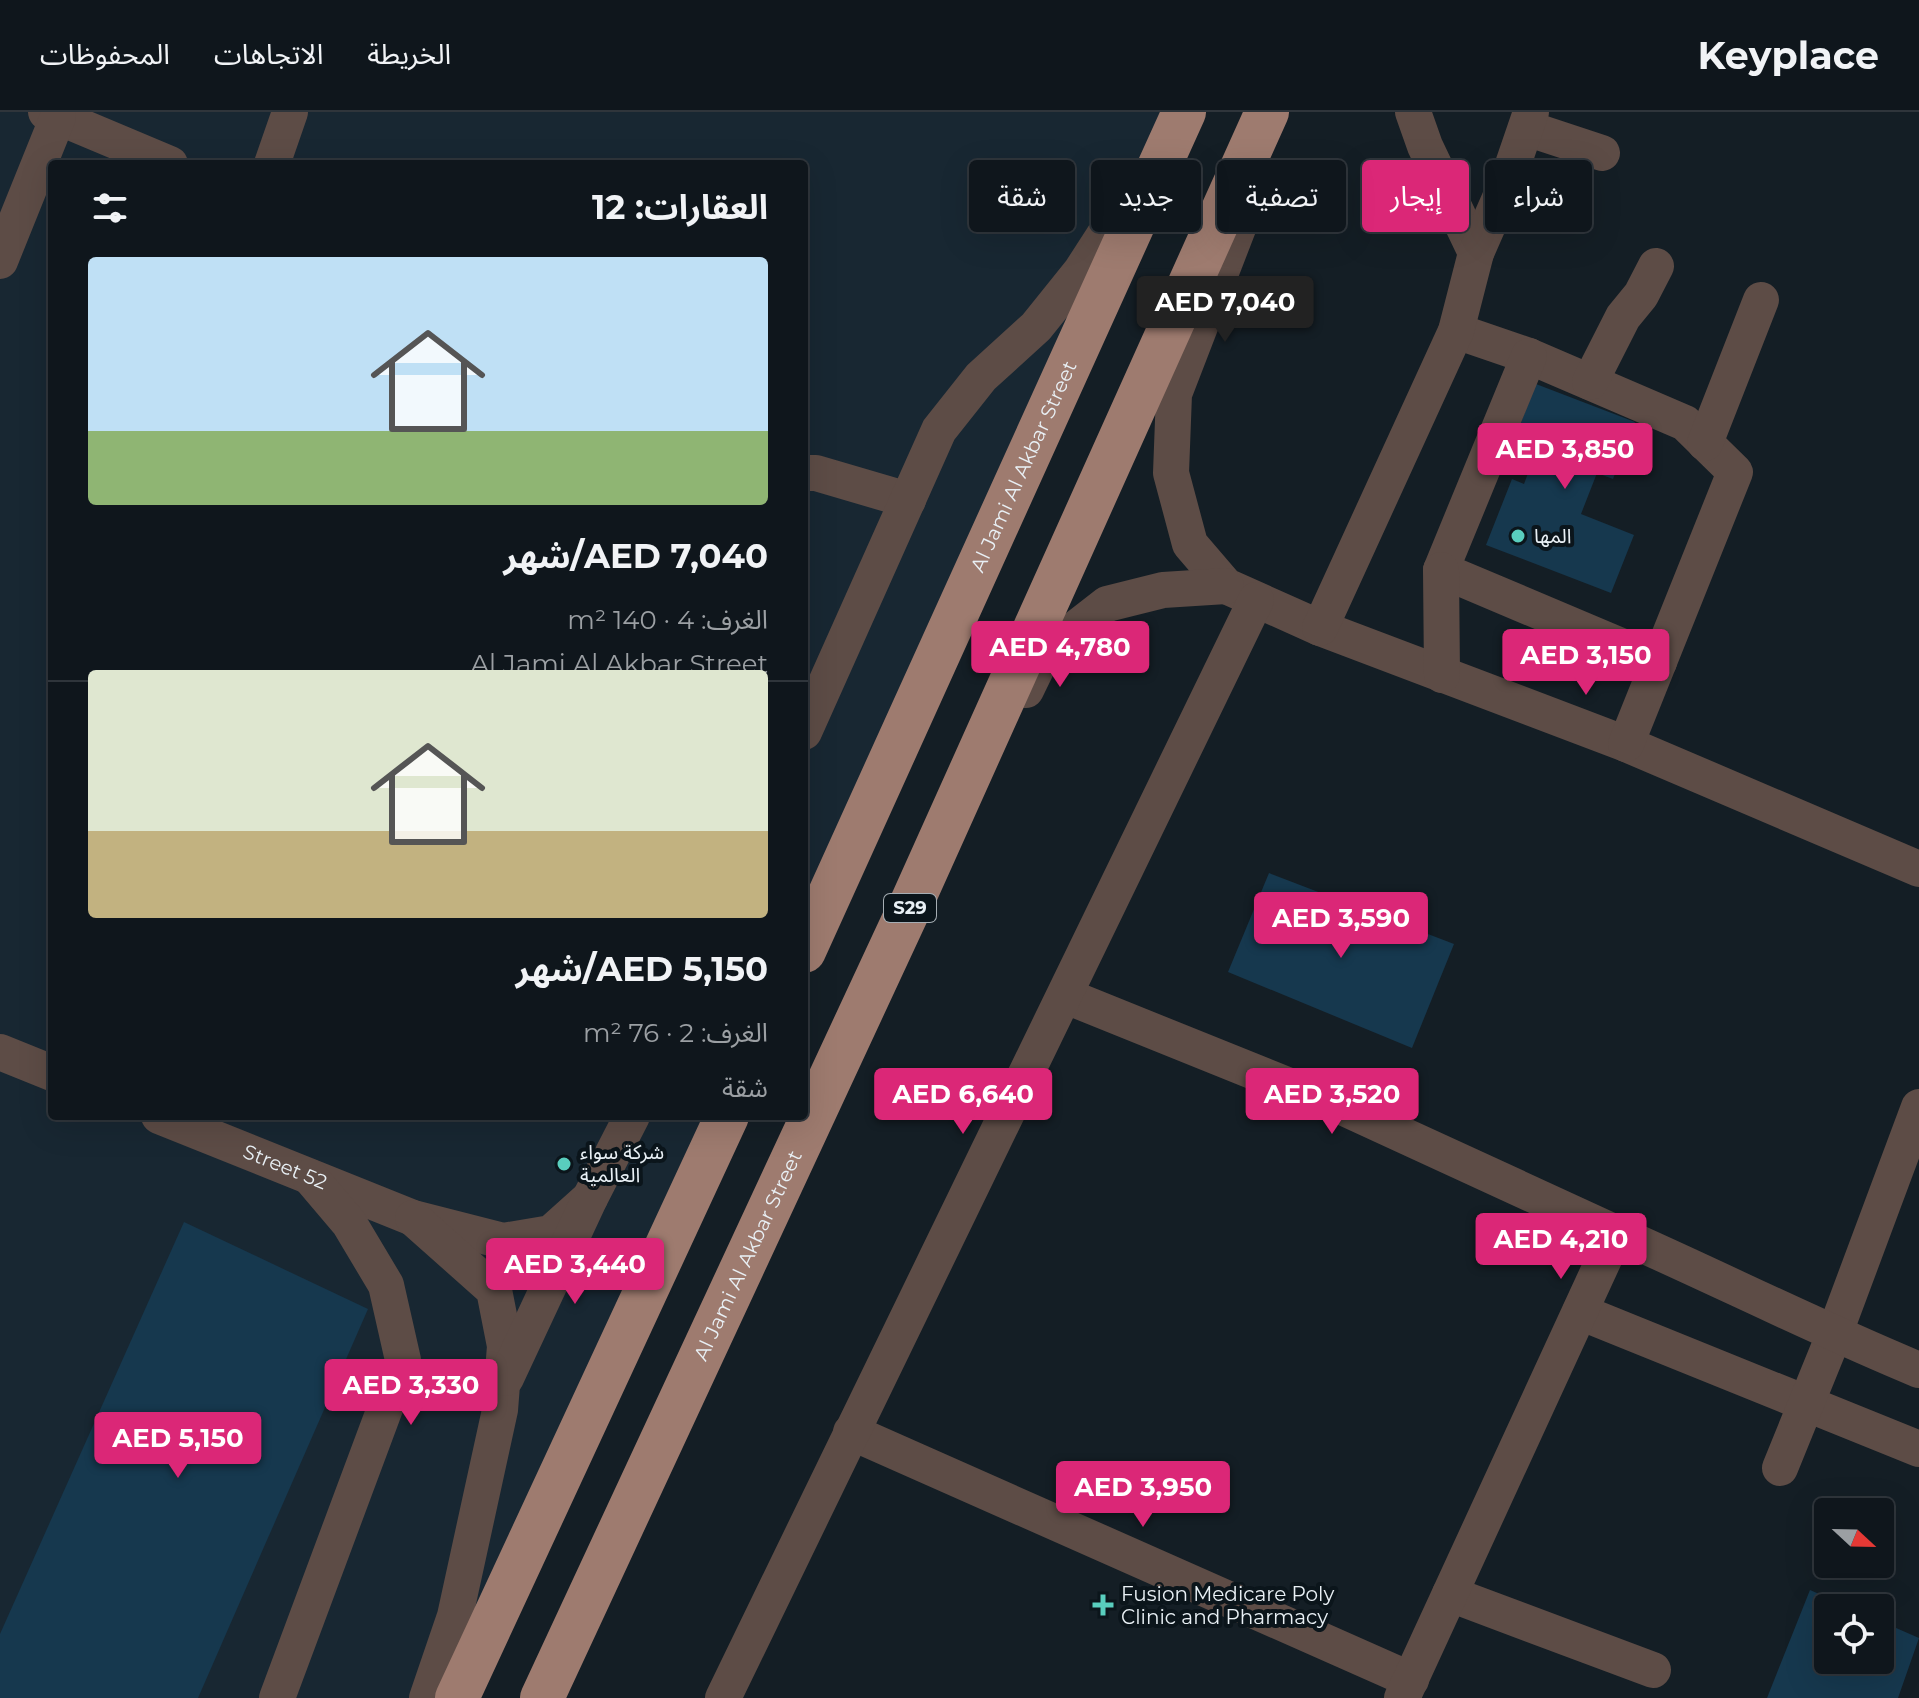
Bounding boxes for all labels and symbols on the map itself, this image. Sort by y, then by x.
pin: AED 7,040 [1133,276,1317,344]
street label: Al Jami Al Akbar Street [965,357,1082,576]
pin: AED 3,850 [1473,423,1657,491]
place label: المه‍ا [1534,524,1571,548]
marker: المه‍ا [1509,527,1527,545]
pin: AED 4,780 [968,621,1152,689]
pin: AED 3,150 [1494,629,1678,697]
pin: AED 3,590 [1249,892,1433,960]
road number: S29 [884,894,936,922]
pin: AED 6,640 [871,1068,1055,1136]
pin: AED 3,520 [1240,1068,1424,1136]
street label: Street 52 [240,1139,331,1194]
place label: شركة سواء العالمية [580,1140,664,1187]
street label: Al Jami Al Akbar Street [689,1147,807,1364]
marker: شركة سواء العالمية [555,1155,573,1173]
pin: AED 4,210 [1469,1213,1653,1281]
pin: AED 3,440 [483,1238,667,1306]
pin: AED 3,330 [319,1359,503,1427]
pin: AED 5,150 [86,1412,270,1480]
pin: AED 3,950 [1051,1461,1235,1529]
north arrow [1814,1498,1894,1578]
place label: Fusion Medicare Poly Clinic and Pharmacy [1121,1582,1334,1629]
marker: Fusion Medicare Poly Clinic and Pharmacy [1092,1594,1114,1616]

